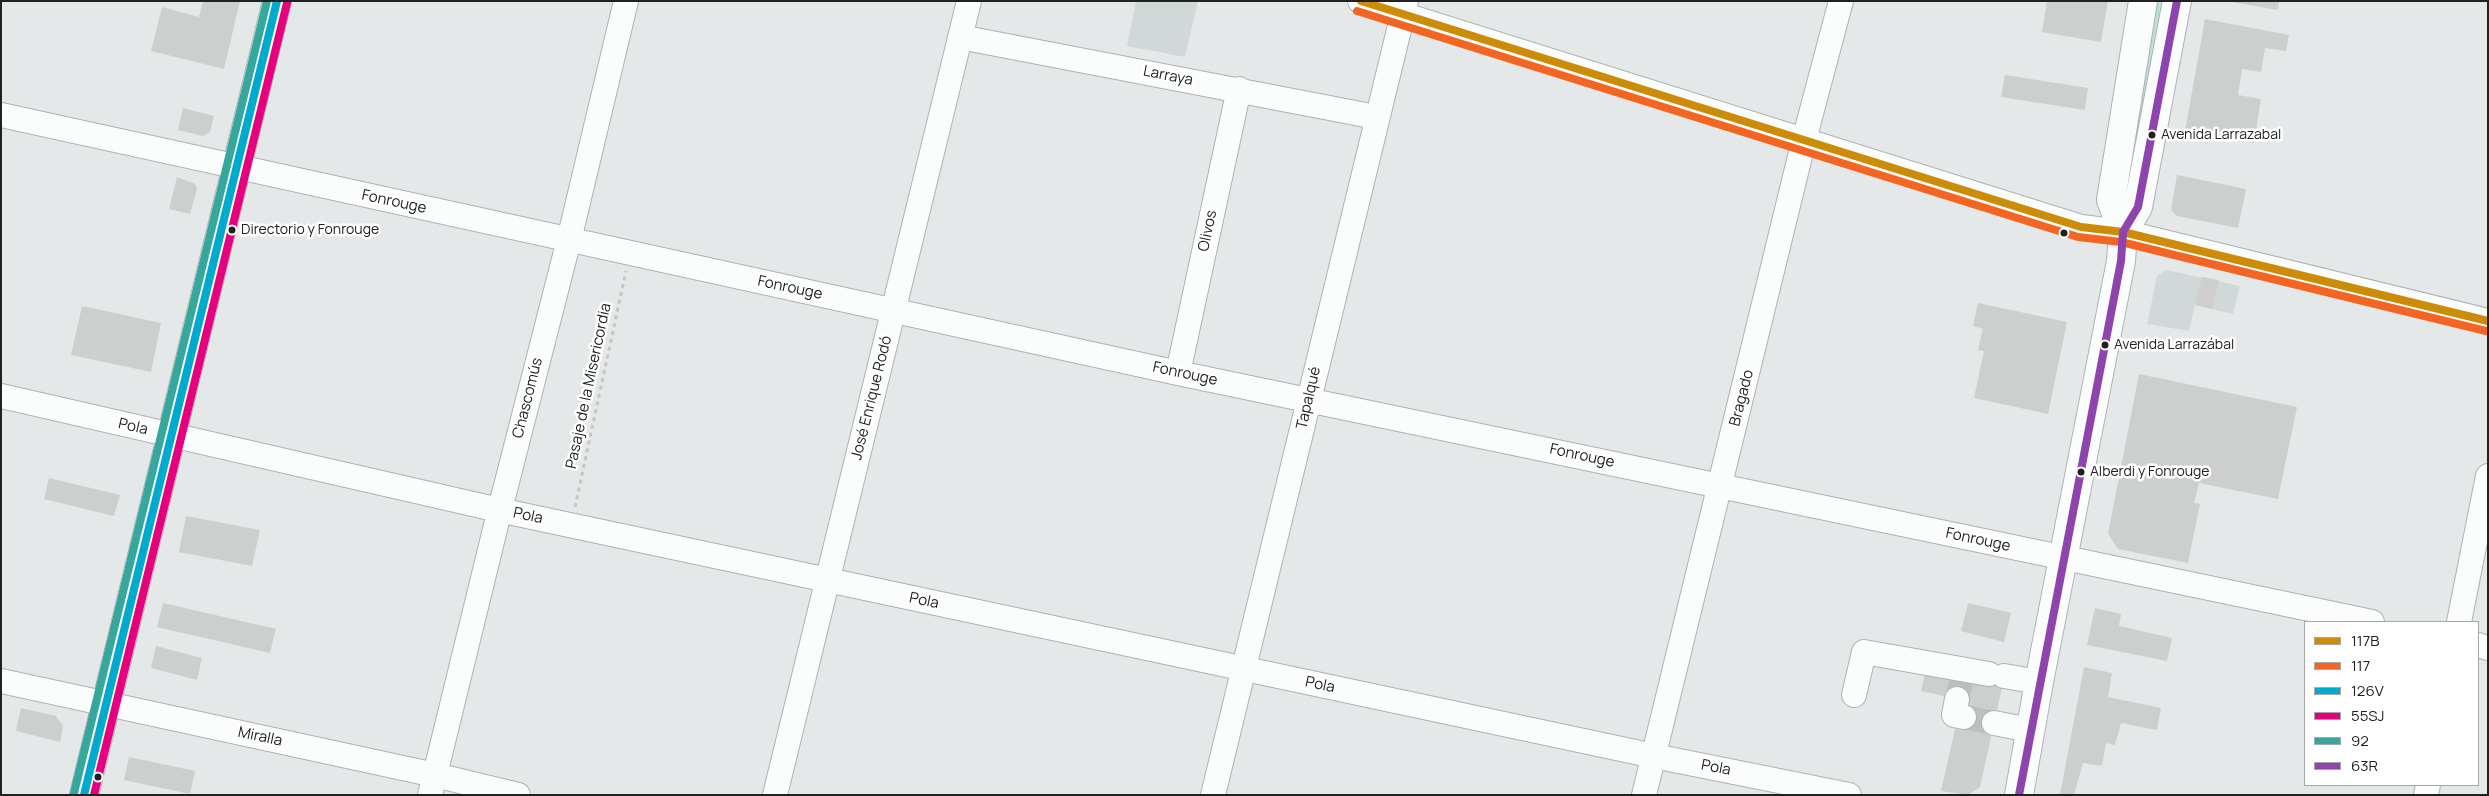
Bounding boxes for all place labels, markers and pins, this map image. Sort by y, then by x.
place label: Avenida Larrazabal [2161,127,2281,143]
marker: Avenida Larrazabal [2147,130,2157,140]
place label: Directorio y Fonrouge [241,222,379,238]
marker: Directorio y Fonrouge [227,225,237,235]
unlabelled marker [2059,228,2069,238]
place label: Avenida Larrazábal [2114,337,2234,353]
marker: Avenida Larrazábal [2100,340,2110,350]
place label: Alberdi y Fonrouge [2090,464,2209,480]
marker: Alberdi y Fonrouge [2076,467,2086,477]
unlabelled marker [93,772,103,782]

